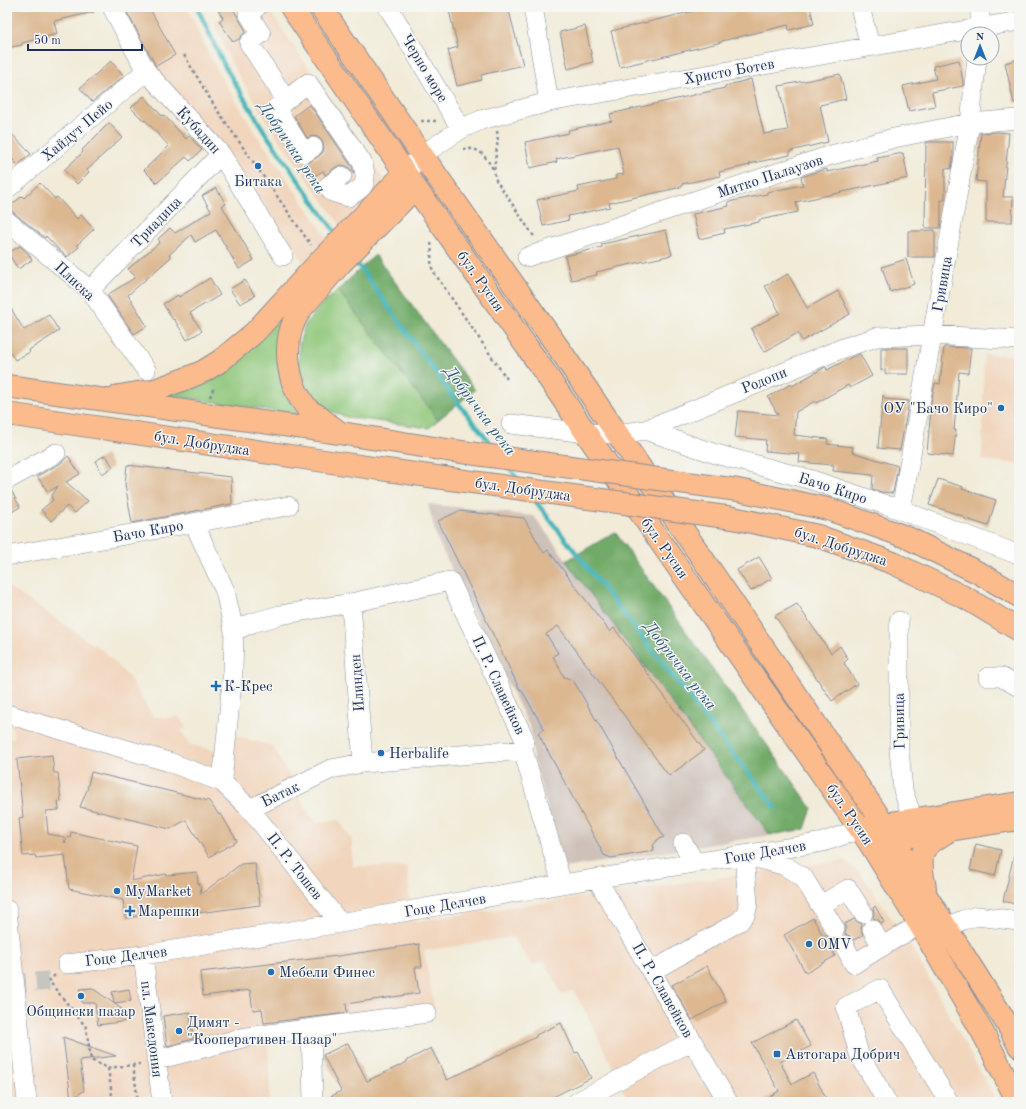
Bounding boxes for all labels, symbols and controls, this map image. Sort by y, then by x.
scale bar [28,26,142,52]
north arrow [960,26,1000,66]
street label: Черно море [398,32,450,105]
text: N [976,32,985,43]
text: 50 m [34,34,61,47]
street label: Христо Ботев [683,57,776,88]
street label: Хайдут Пейо [40,97,116,165]
water label: Добричка река [254,97,328,198]
street label: Кубадин [173,105,223,157]
street label: Митко Палаузов [716,153,825,202]
marker: Битака [253,161,263,171]
place label: Битака [234,175,283,190]
street label: Триадица [129,194,185,252]
street label: бул. Русия [453,249,506,315]
street label: Гривица [931,255,956,313]
street label: Плиска [51,260,97,305]
water label: Добричка река [439,362,518,459]
street label: Родопи [740,366,789,397]
place label: ОУ "Бачо Киро" [884,402,993,417]
marker: ОУ "Бачо Киро" [996,403,1006,413]
street label: бул. Добруджа [153,430,251,460]
street label: Бачо Киро [796,471,869,508]
street label: бул. Добруджа [474,476,572,505]
street label: бул. Русия [637,516,690,582]
street label: Бачо Киро [112,519,185,546]
street label: бул. Добруджа [792,525,889,570]
water label: Добричка река [639,617,719,714]
street label: П. Р. Славейков [468,634,527,737]
street label: Илинден [349,654,368,712]
place label: К-Крес [224,680,273,695]
marker: К-Крес [211,681,221,691]
street label: Гривица [892,692,908,749]
place label: Herbalife [389,747,449,762]
marker: Herbalife [376,748,386,758]
street label: Батак [259,780,302,811]
street label: бул. Русия [823,781,875,848]
street label: П. Р. Тошев [263,831,324,903]
street label: Гоце Делчев [723,839,807,868]
place label: MyMarket [125,885,192,900]
marker: MyMarket [112,886,122,896]
street label: Гоце Делчев [403,892,487,921]
place label: Марешки [138,905,200,920]
marker: Марешки [125,906,135,916]
place label: OMV [817,938,852,953]
marker: OMV [804,939,814,949]
street label: П. Р. Славейков [629,941,695,1041]
street label: Гоце Делчев [84,945,168,970]
place label: Мебели Финес [279,966,375,981]
marker: Мебели Финес [266,967,276,977]
street label: пл. Македония [137,980,164,1079]
marker: Общински пазар [76,991,86,1001]
place label: Общински пазар [26,1005,136,1020]
place label: Димят - "Кооперативен Пазар" [187,1016,338,1048]
marker: Димят - "Кооперативен Пазар" [174,1026,184,1036]
place label: Автогара Добрич [785,1048,900,1063]
marker: Автогара Добрич [772,1049,782,1059]

